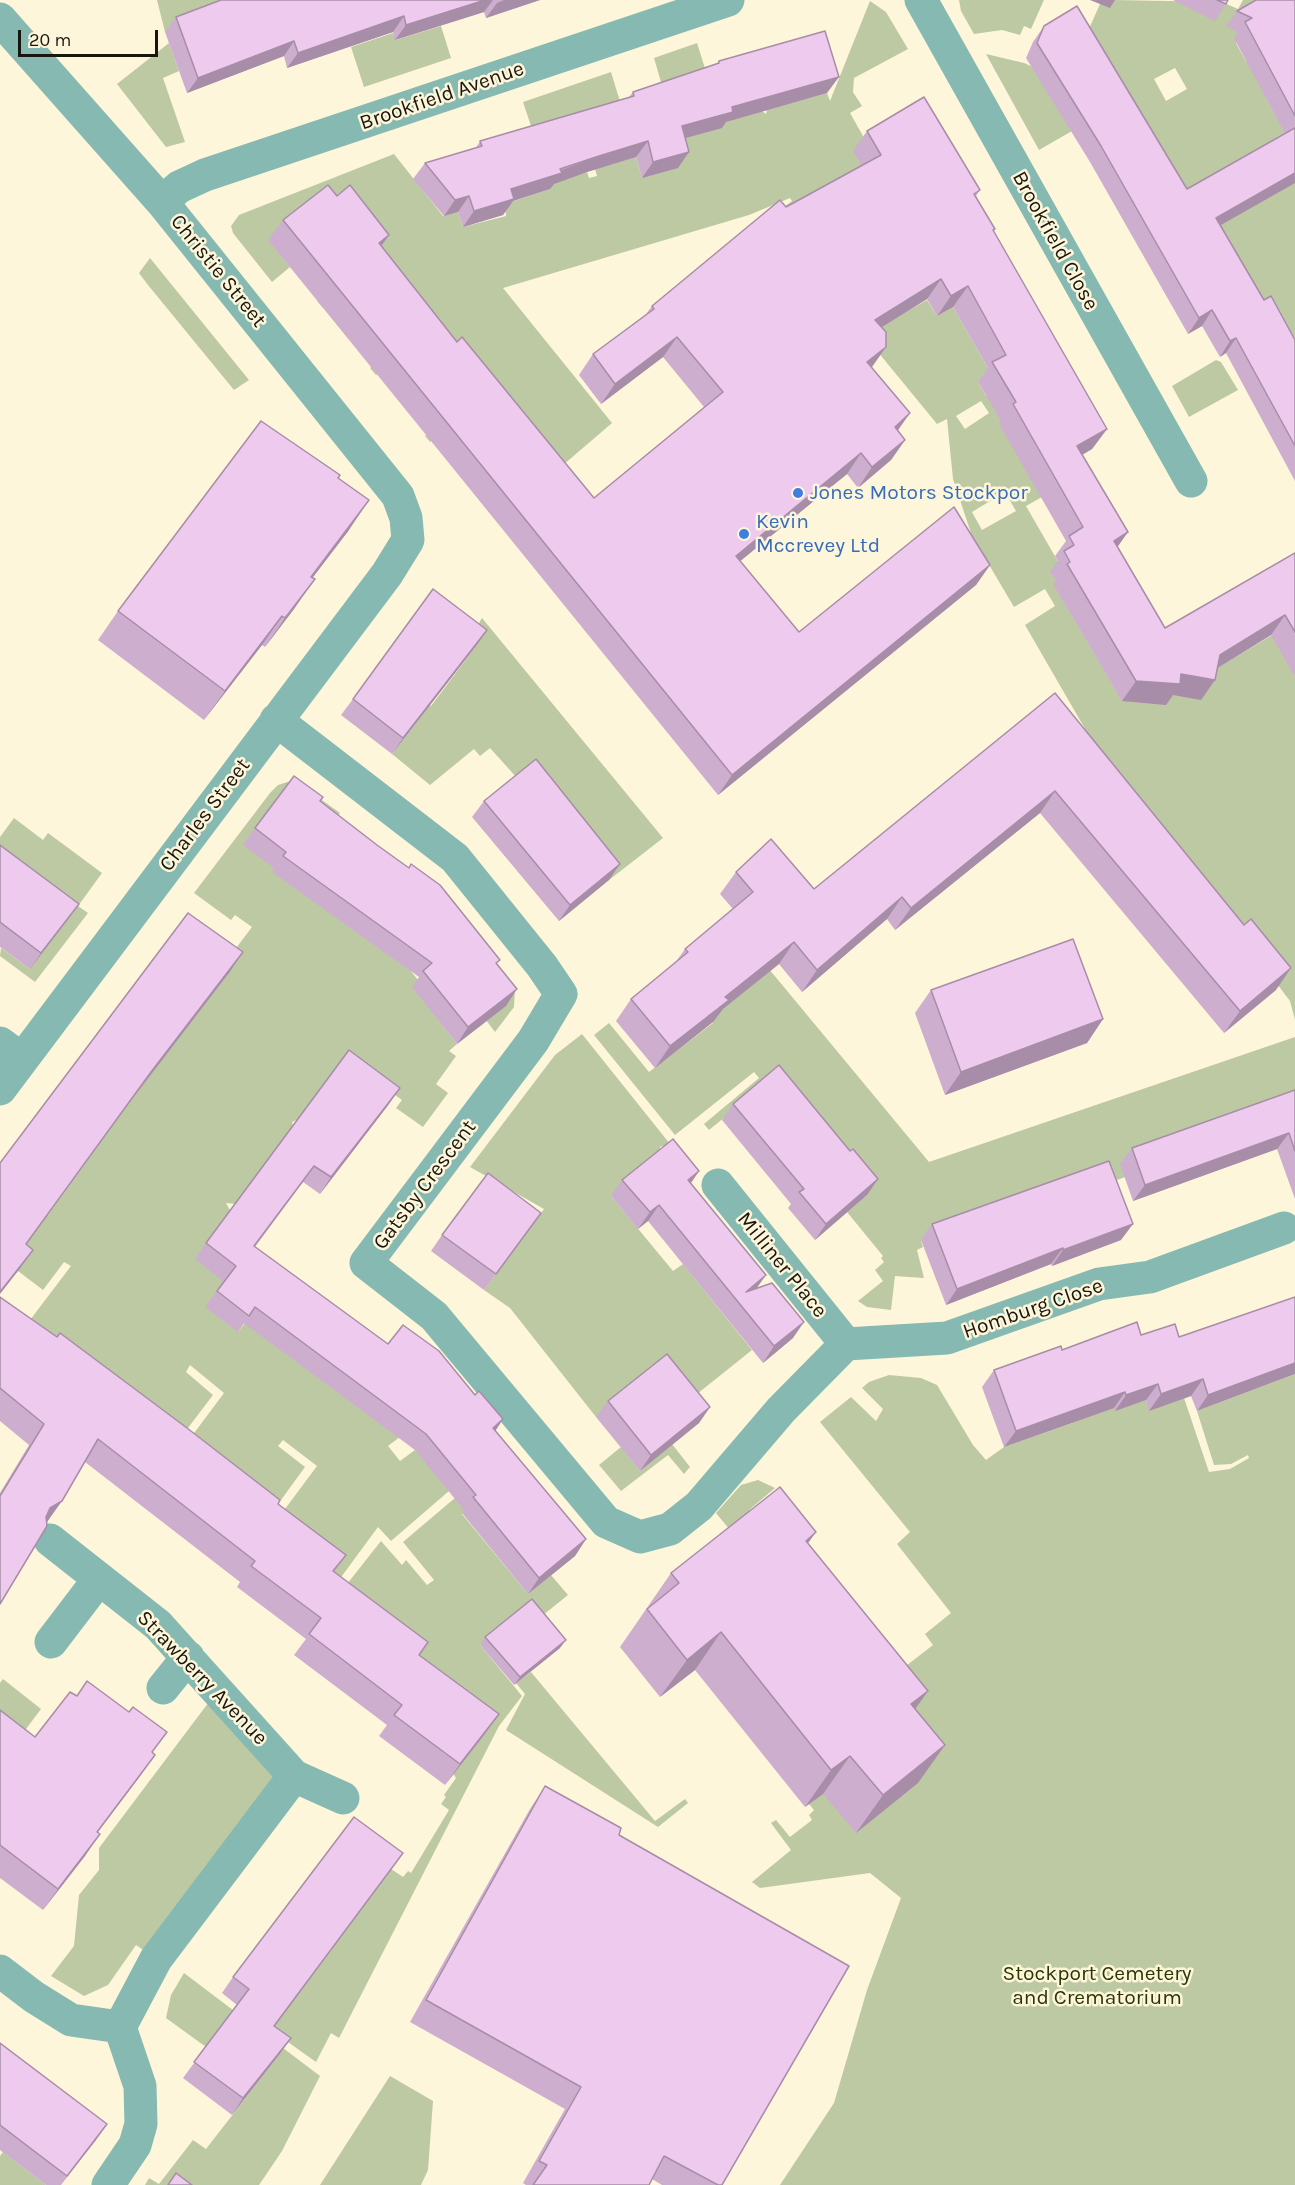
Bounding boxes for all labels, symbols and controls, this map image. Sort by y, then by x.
scale bar [21,18,160,56]
text: 20 m [29,29,71,51]
street label: Brookfield Avenue [357,56,527,136]
street label: Brookfield Close [1006,167,1104,315]
street label: Christie Street [165,209,271,333]
place label: Jones Motors Stockpor [810,480,1028,506]
marker: Jones Motors Stockpor [791,486,805,500]
place label: Kevin Mccrevey Ltd [756,509,880,559]
marker: Kevin Mccrevey Ltd [737,527,751,541]
street label: Charles Street [154,753,256,877]
street label: Gatsby Crescent [368,1115,482,1255]
street label: Milliner Place [732,1207,832,1323]
street label: Homburg Close [960,1273,1106,1345]
street label: Strawberry Avenue [131,1605,273,1751]
park label: Stockport Cemetery and Crematorium [1002,1961,1192,2011]

